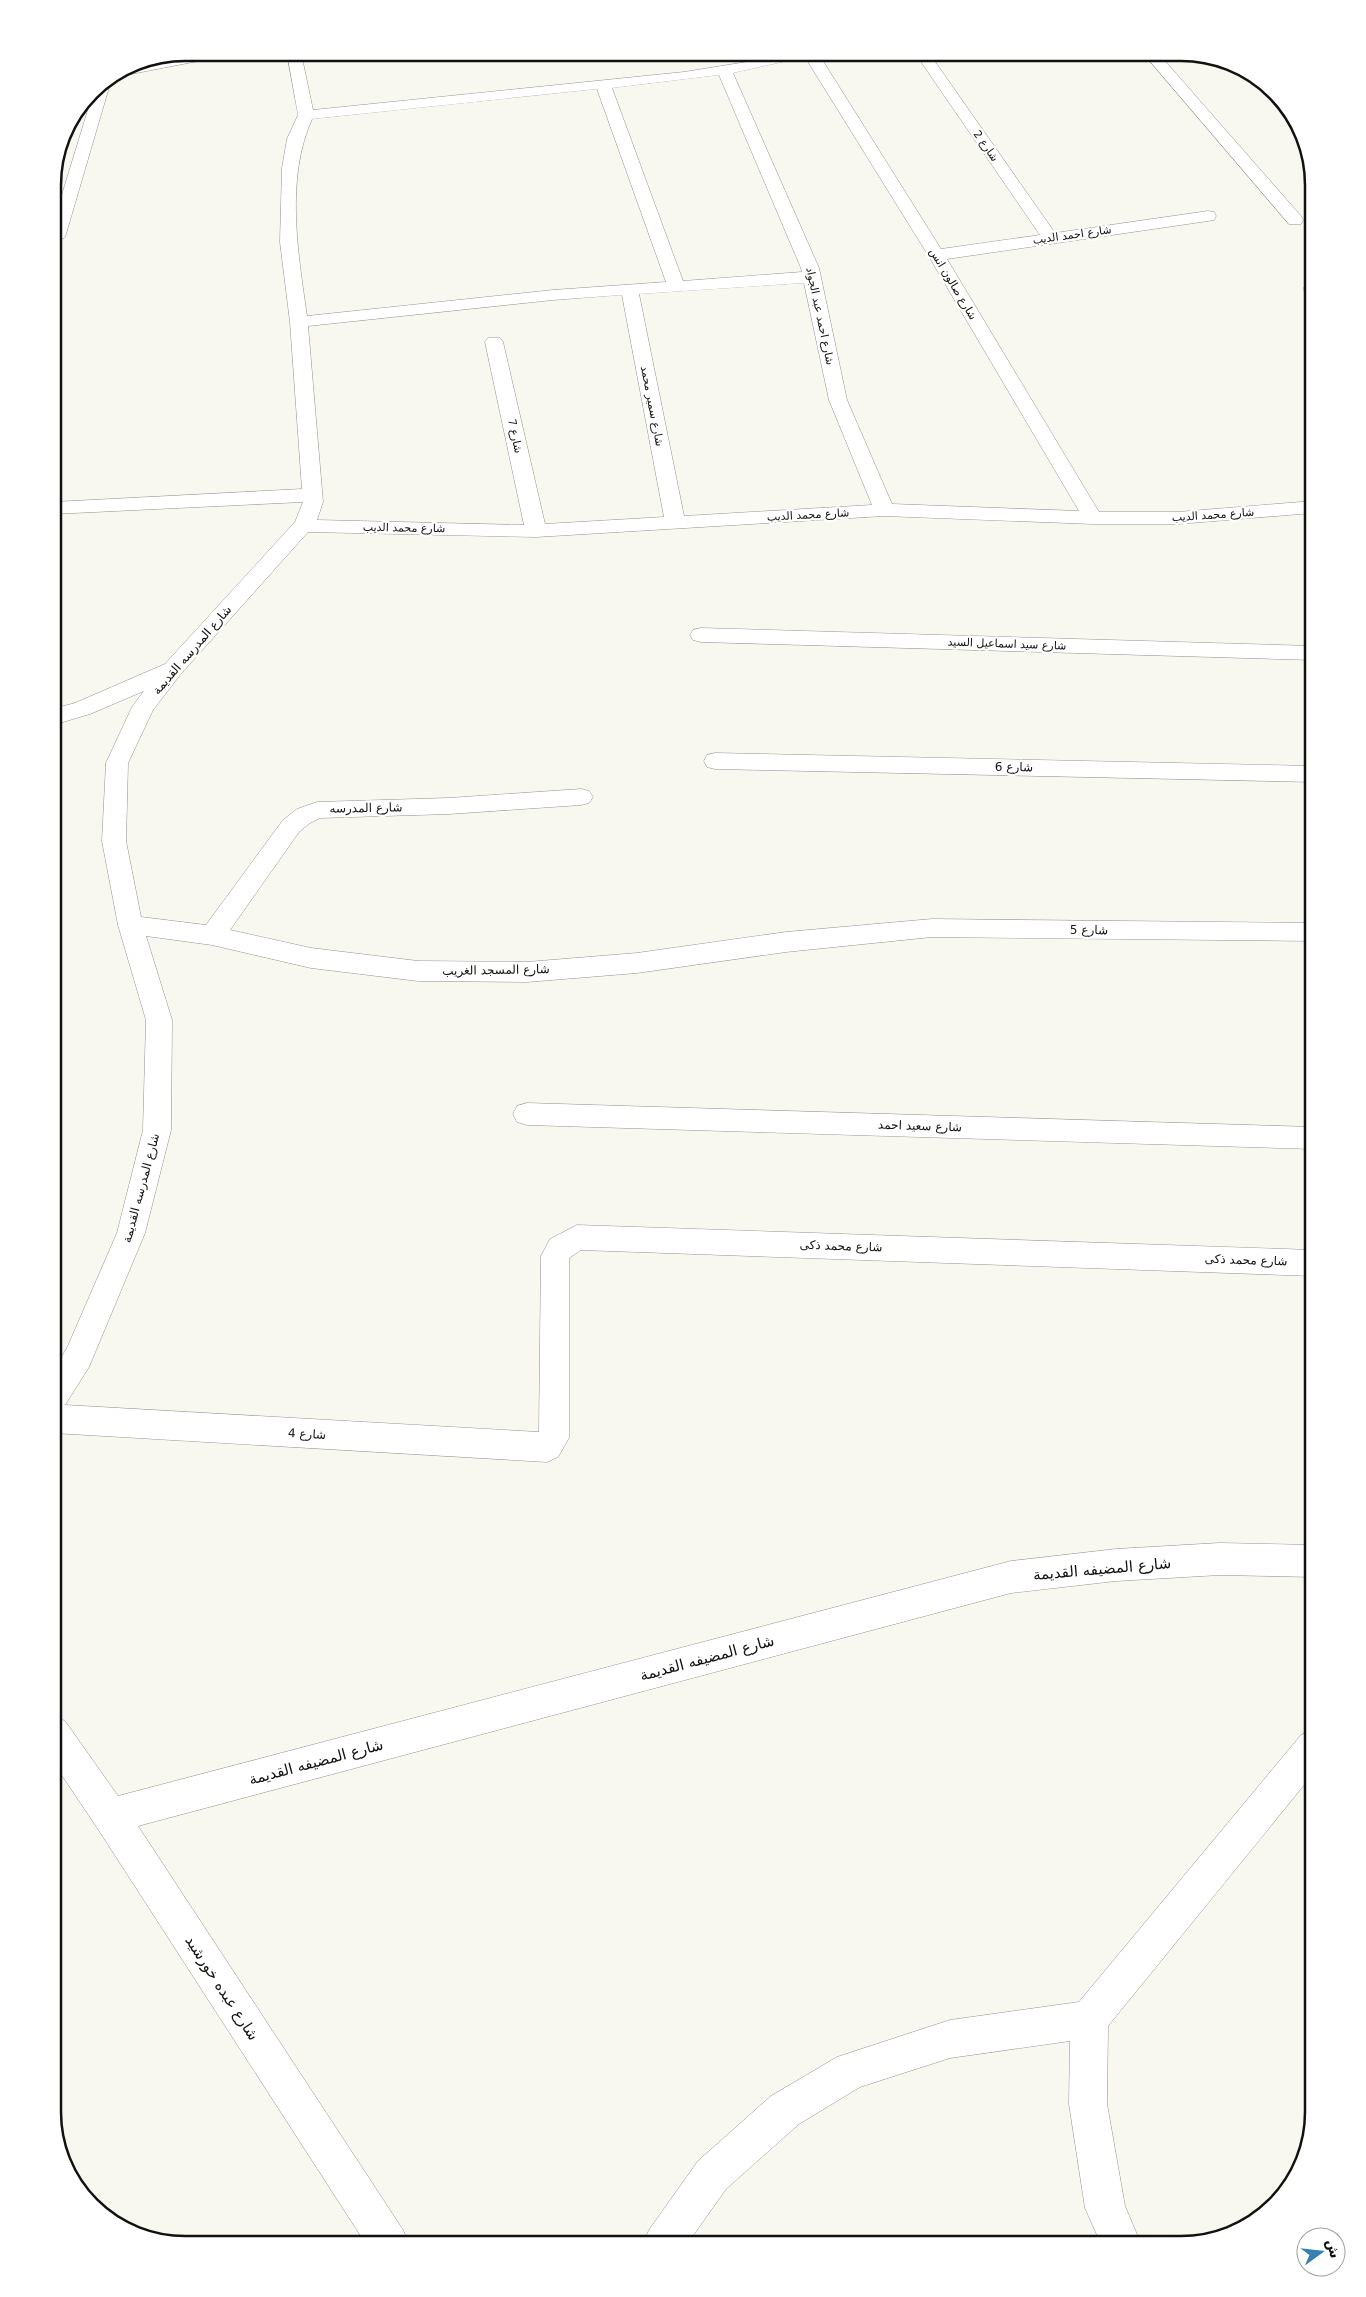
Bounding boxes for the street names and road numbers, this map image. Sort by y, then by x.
street label: شارع 2 [971,128,1001,164]
street label: شارع احمد الديب [1032,223,1112,247]
street label: شارع صالون انس [926,246,980,322]
street label: شارع احمد عبد الجواد [803,266,837,366]
street label: شارع سمير محمد [638,365,666,447]
street label: شارع 7 [505,418,525,454]
street label: شارع محمد الديب [766,506,850,524]
street label: شارع محمد الديب [1171,506,1255,524]
street label: شارع محمد الديب [363,521,445,535]
street label: شارع المدرسه القديمة [150,603,235,698]
street label: شارع سيد اسماعيل السيد [947,635,1067,653]
street label: شارع 6 [995,760,1033,775]
street label: شارع المدرسه [329,800,403,817]
street label: شارع 5 [1070,923,1108,938]
street label: شارع المسجد الغريب [442,962,550,979]
street label: شارع سعيد احمد [878,1118,962,1135]
street label: شارع المدرسه القديمة [120,1132,163,1245]
street label: شارع محمد ذكى [799,1238,883,1255]
street label: شارع محمد ذكى [1204,1252,1288,1269]
street label: شارع 4 [288,1426,326,1443]
street label: شارع المضيفه القديمة [1032,1554,1172,1584]
street label: شارع المضيفه القديمة [638,1631,776,1685]
street label: شارع المضيفه القديمة [247,1735,385,1789]
street label: شارع عبده خورشيد [181,1932,263,2044]

